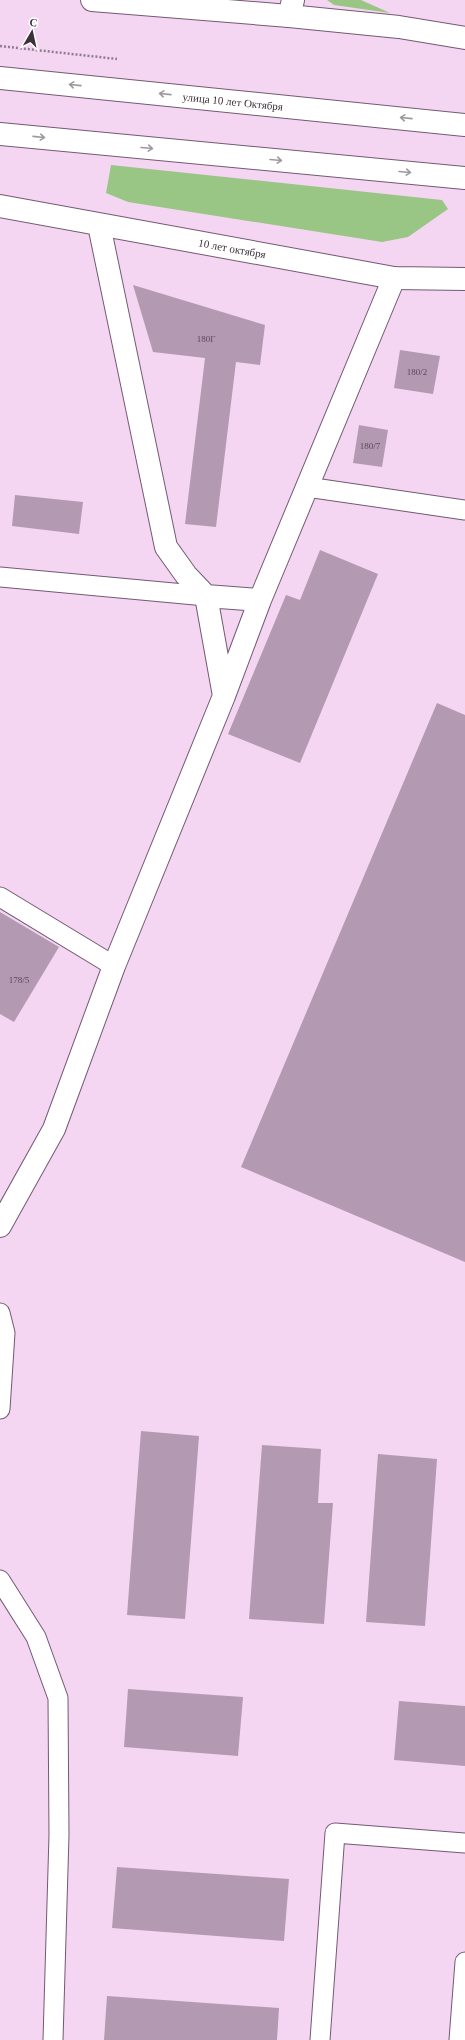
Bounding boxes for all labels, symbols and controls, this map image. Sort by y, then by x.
north arrow [12,12,52,52]
text: С [29,16,38,29]
one-way arrow [69,82,82,89]
one-way arrow [159,90,172,98]
street label: улица 10 лет Октября [182,90,284,113]
one-way arrow [400,115,413,122]
one-way arrow [32,134,45,141]
one-way arrow [140,144,153,151]
one-way arrow [269,156,282,164]
one-way arrow [398,168,411,176]
street label: 10 лет октября [197,236,267,260]
house number: 180Г [197,334,215,344]
house number: 180/2 [407,367,427,377]
house number: 180/7 [360,441,381,451]
house number: 178/5 [9,975,30,985]

